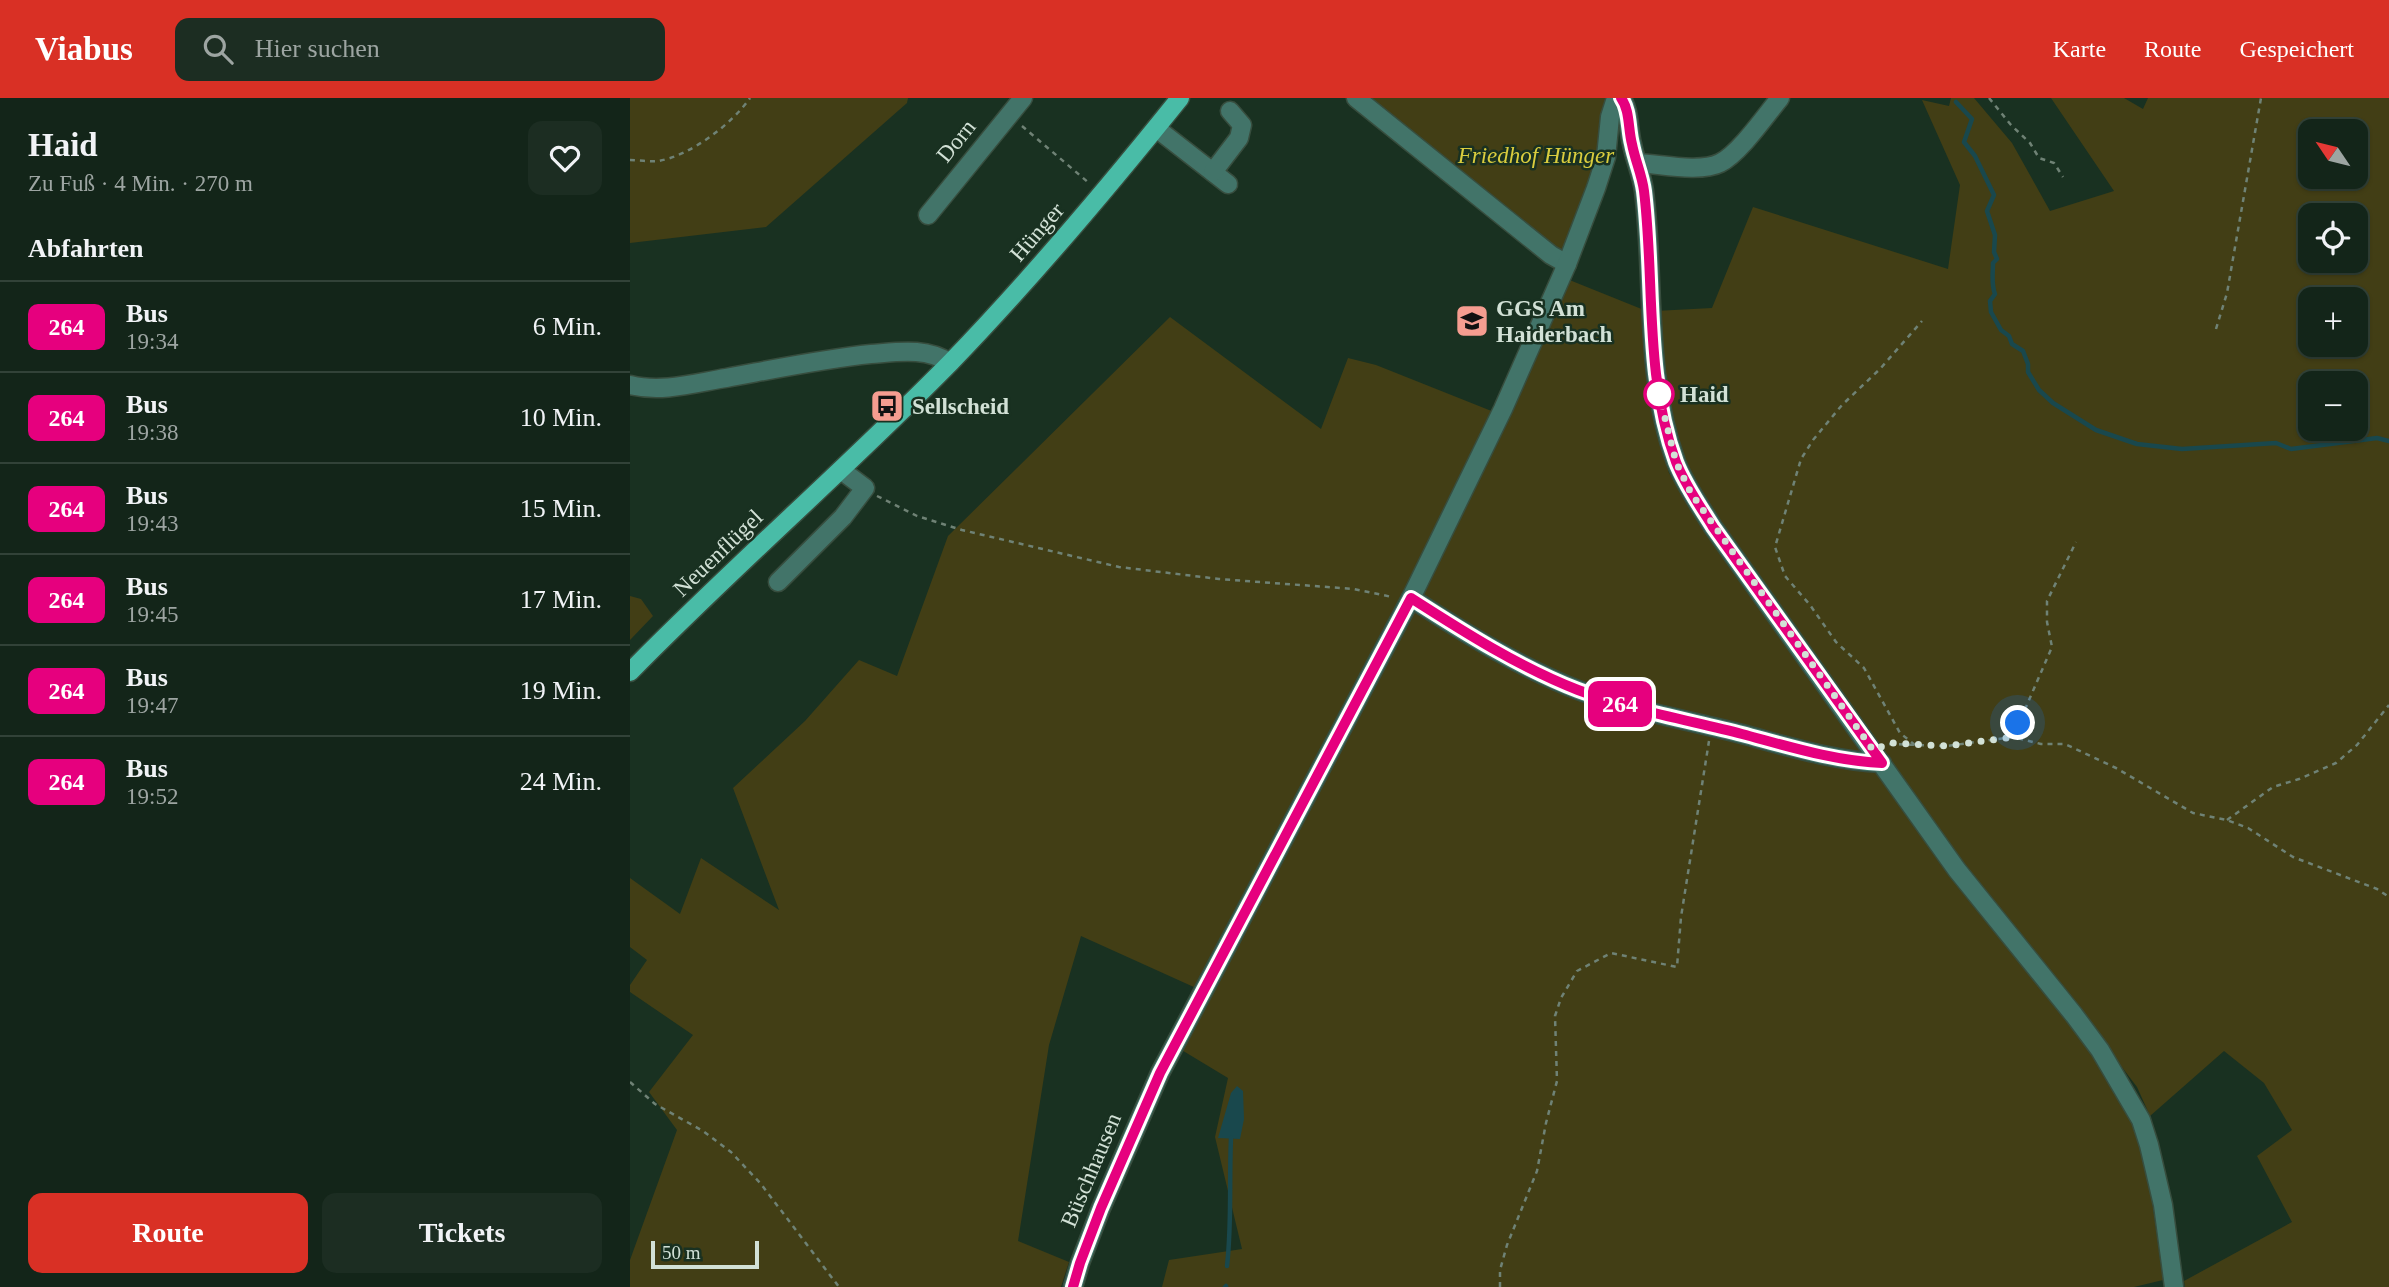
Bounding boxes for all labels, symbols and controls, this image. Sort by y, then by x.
search box [175,18,665,81]
icon: search [199,30,237,68]
text: Viabus [35,31,133,67]
text: Hier suchen [255,34,380,63]
text: Karte [2053,36,2106,62]
text: Route [2144,36,2201,62]
text: Gespeichert [2239,36,2354,62]
street label: Dorn [931,114,981,167]
north arrow [2298,119,2368,189]
map controls [2298,119,2368,441]
button: heart [528,121,602,195]
text: Haid [28,127,98,163]
park label: Friedhof Hünger [1457,143,1615,168]
text: Zu Fuß · 4 Min. · 270 m [28,171,253,196]
street label: Hünger [1005,198,1069,266]
button: locate [2298,203,2368,273]
text: Abfahrten [28,234,144,263]
button: + [2298,287,2368,357]
place label: GGS Am Haiderbach [1496,296,1612,347]
text: Bus [126,299,168,328]
school or university icon: GGS Am Haiderbach [1453,302,1491,340]
text: 6 Min. [533,312,602,341]
text: 264 [49,314,85,340]
text: 19:34 [126,329,178,354]
button: − [2298,371,2368,441]
marker: Haid [1644,379,1674,409]
place label: Haid [1680,382,1729,407]
bus stop icon: Sellscheid [868,387,906,425]
text: Bus [126,390,168,419]
place label: Sellscheid [912,394,1009,419]
text: 10 Min. [520,403,602,432]
text: 264 [49,405,85,431]
text: 19:38 [126,420,178,445]
text: Bus [126,481,168,510]
text: 15 Min. [520,494,602,523]
text: 264 [49,496,85,522]
street label: Neuenflügel [668,505,768,601]
text: 19:43 [126,511,178,536]
text: Bus [126,572,168,601]
text: 17 Min. [520,585,602,614]
text: 264 [49,587,85,613]
text: 19:45 [126,602,178,627]
text: Bus [126,663,168,692]
text: 19 Min. [520,676,602,705]
text: 264 [49,678,85,704]
line badge: 264 [1580,681,1660,727]
text: 264 [1602,691,1638,717]
text: 19:47 [126,693,178,718]
your location [2000,705,2035,740]
text: Bus [126,754,168,783]
text: 24 Min. [520,767,602,796]
text: 264 [49,769,85,795]
text: 19:52 [126,784,178,809]
street label: Büschhausen [1056,1109,1126,1231]
button: Route [28,1193,308,1273]
button: Tickets [322,1193,602,1273]
scale bar [651,1238,760,1270]
text: 50 m [662,1242,701,1263]

